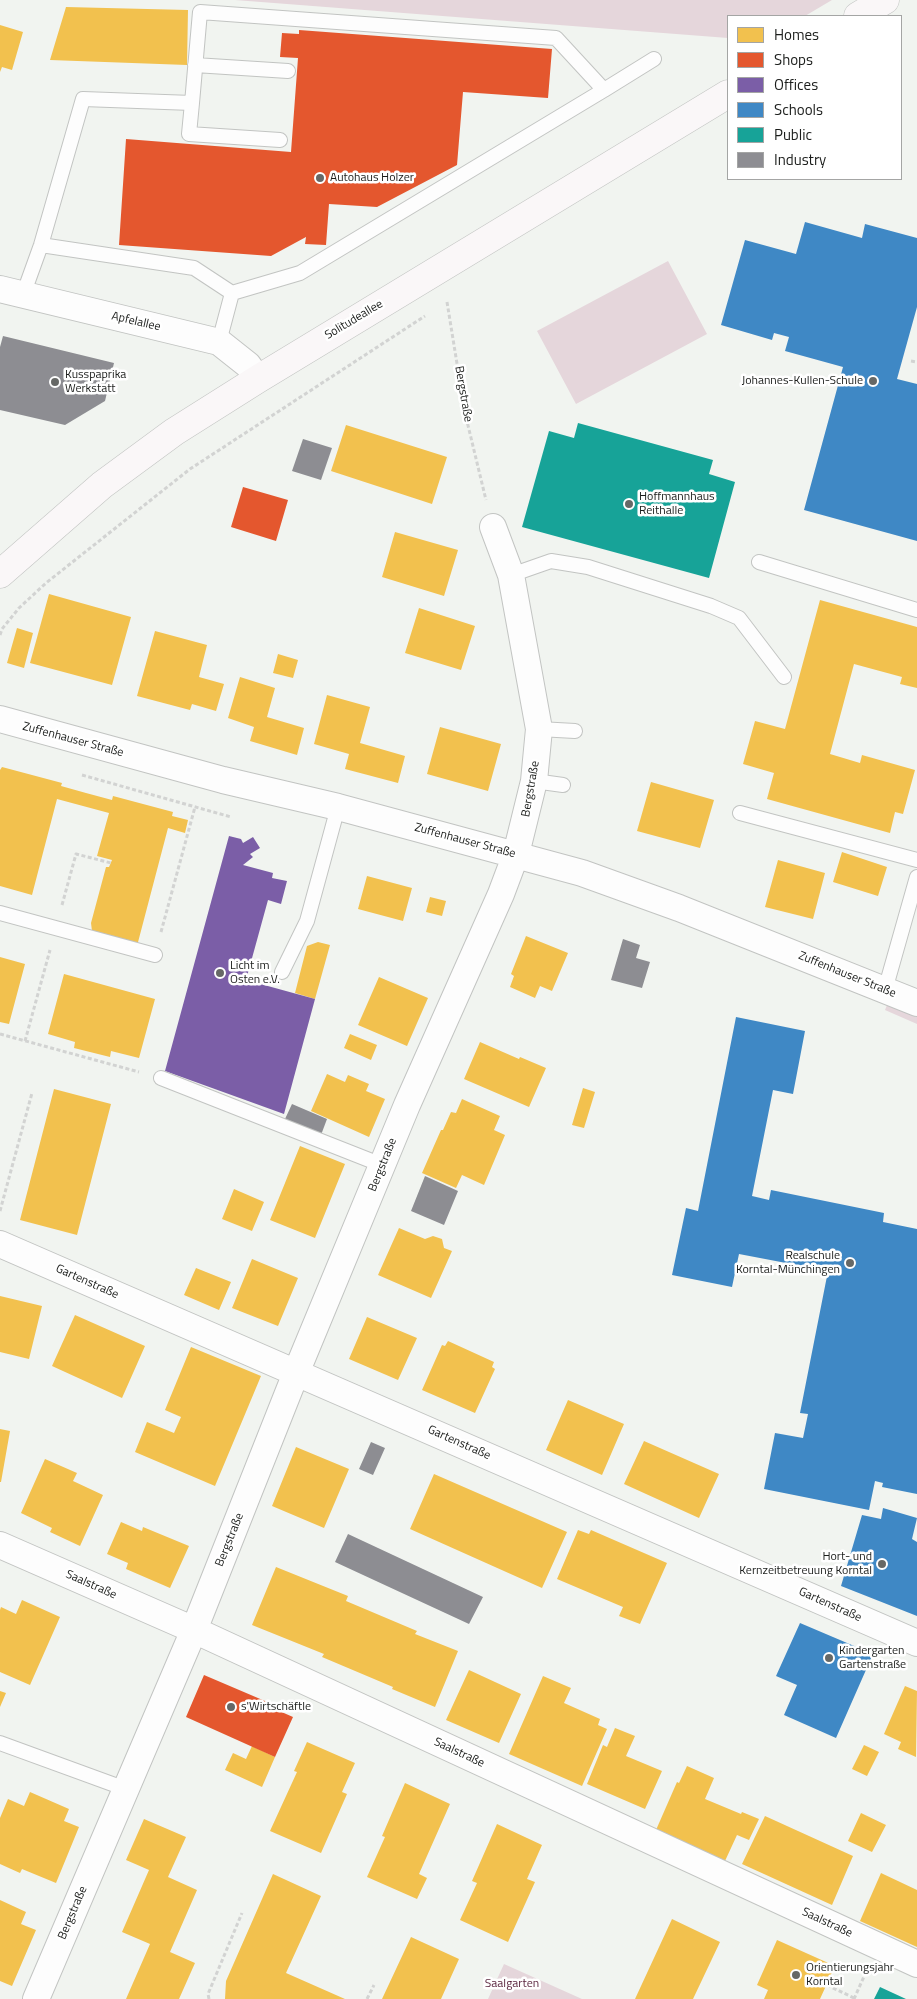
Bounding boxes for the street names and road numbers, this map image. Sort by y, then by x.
street label: Solitudeallee [322,297,386,343]
street label: Apfelallee [110,309,162,335]
street label: Bergstraße [451,365,475,423]
street label: Zuffenhauser Straße [21,720,125,760]
street label: Bergstraße [519,760,543,818]
street label: Zuffenhauser Straße [413,821,517,861]
street label: Zuffenhauser Straße [796,949,898,1001]
street label: Bergstraße [366,1136,400,1194]
street label: Gartenstraße [53,1262,121,1302]
street label: Gartenstraße [425,1423,493,1463]
street label: Bergstraße [213,1511,247,1569]
street label: Saalstraße [63,1567,119,1603]
street label: Gartenstraße [796,1585,864,1625]
street label: Saalstraße [431,1735,487,1771]
street label: Bergstraße [55,1884,91,1942]
street label: Saalstraße [799,1905,855,1941]

